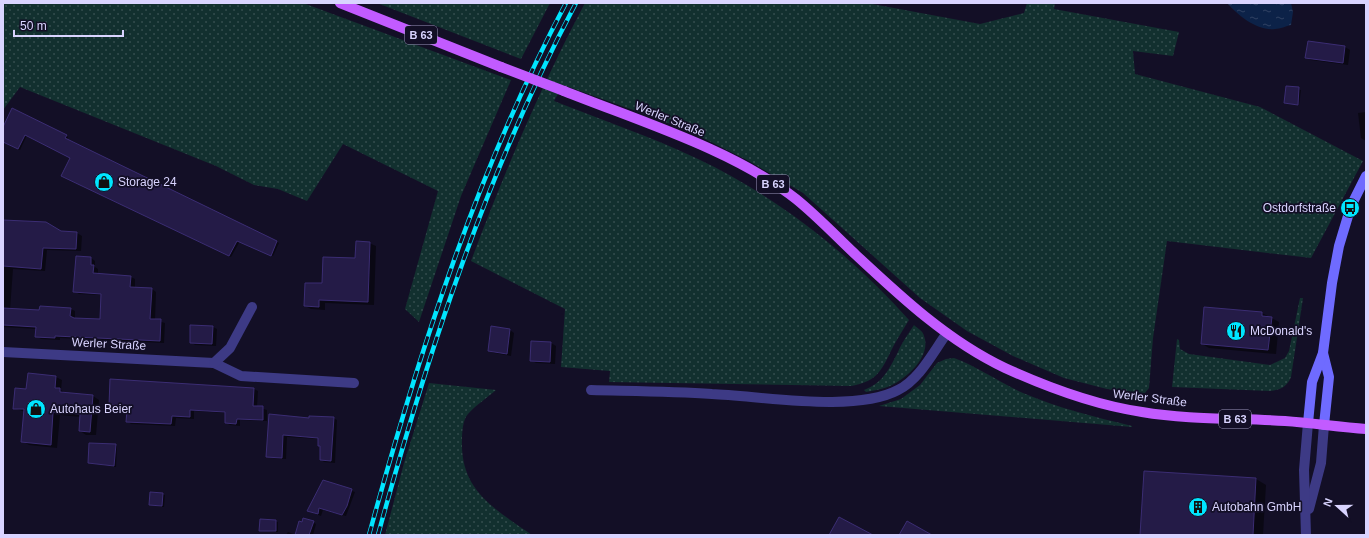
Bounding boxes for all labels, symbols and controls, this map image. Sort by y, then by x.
scale bar [14,12,123,38]
text: 50 m [20,19,47,33]
road number: B 63 [405,26,437,44]
street label: Werler Straße [633,99,707,140]
shop icon: Storage 24 [93,171,115,193]
place label: Storage 24 [118,175,177,189]
road number: B 63 [757,175,789,193]
bus stop icon: Ostdorfstraße [1339,197,1361,219]
place label: Ostdorfstraße [1263,201,1336,215]
restaurant icon: McDonald's [1225,320,1247,342]
place label: McDonald's [1250,324,1312,338]
street label: Werler Straße [71,335,147,353]
street label: Werler Straße [1112,387,1188,410]
shop icon: Autohaus Beier [25,398,47,420]
place label: Autohaus Beier [50,402,132,416]
road number: B 63 [1219,410,1251,428]
north arrow [1317,486,1357,526]
building icon: Autobahn GmbH [1187,496,1209,518]
text: N [1321,497,1335,508]
place label: Autobahn GmbH [1212,500,1301,514]

